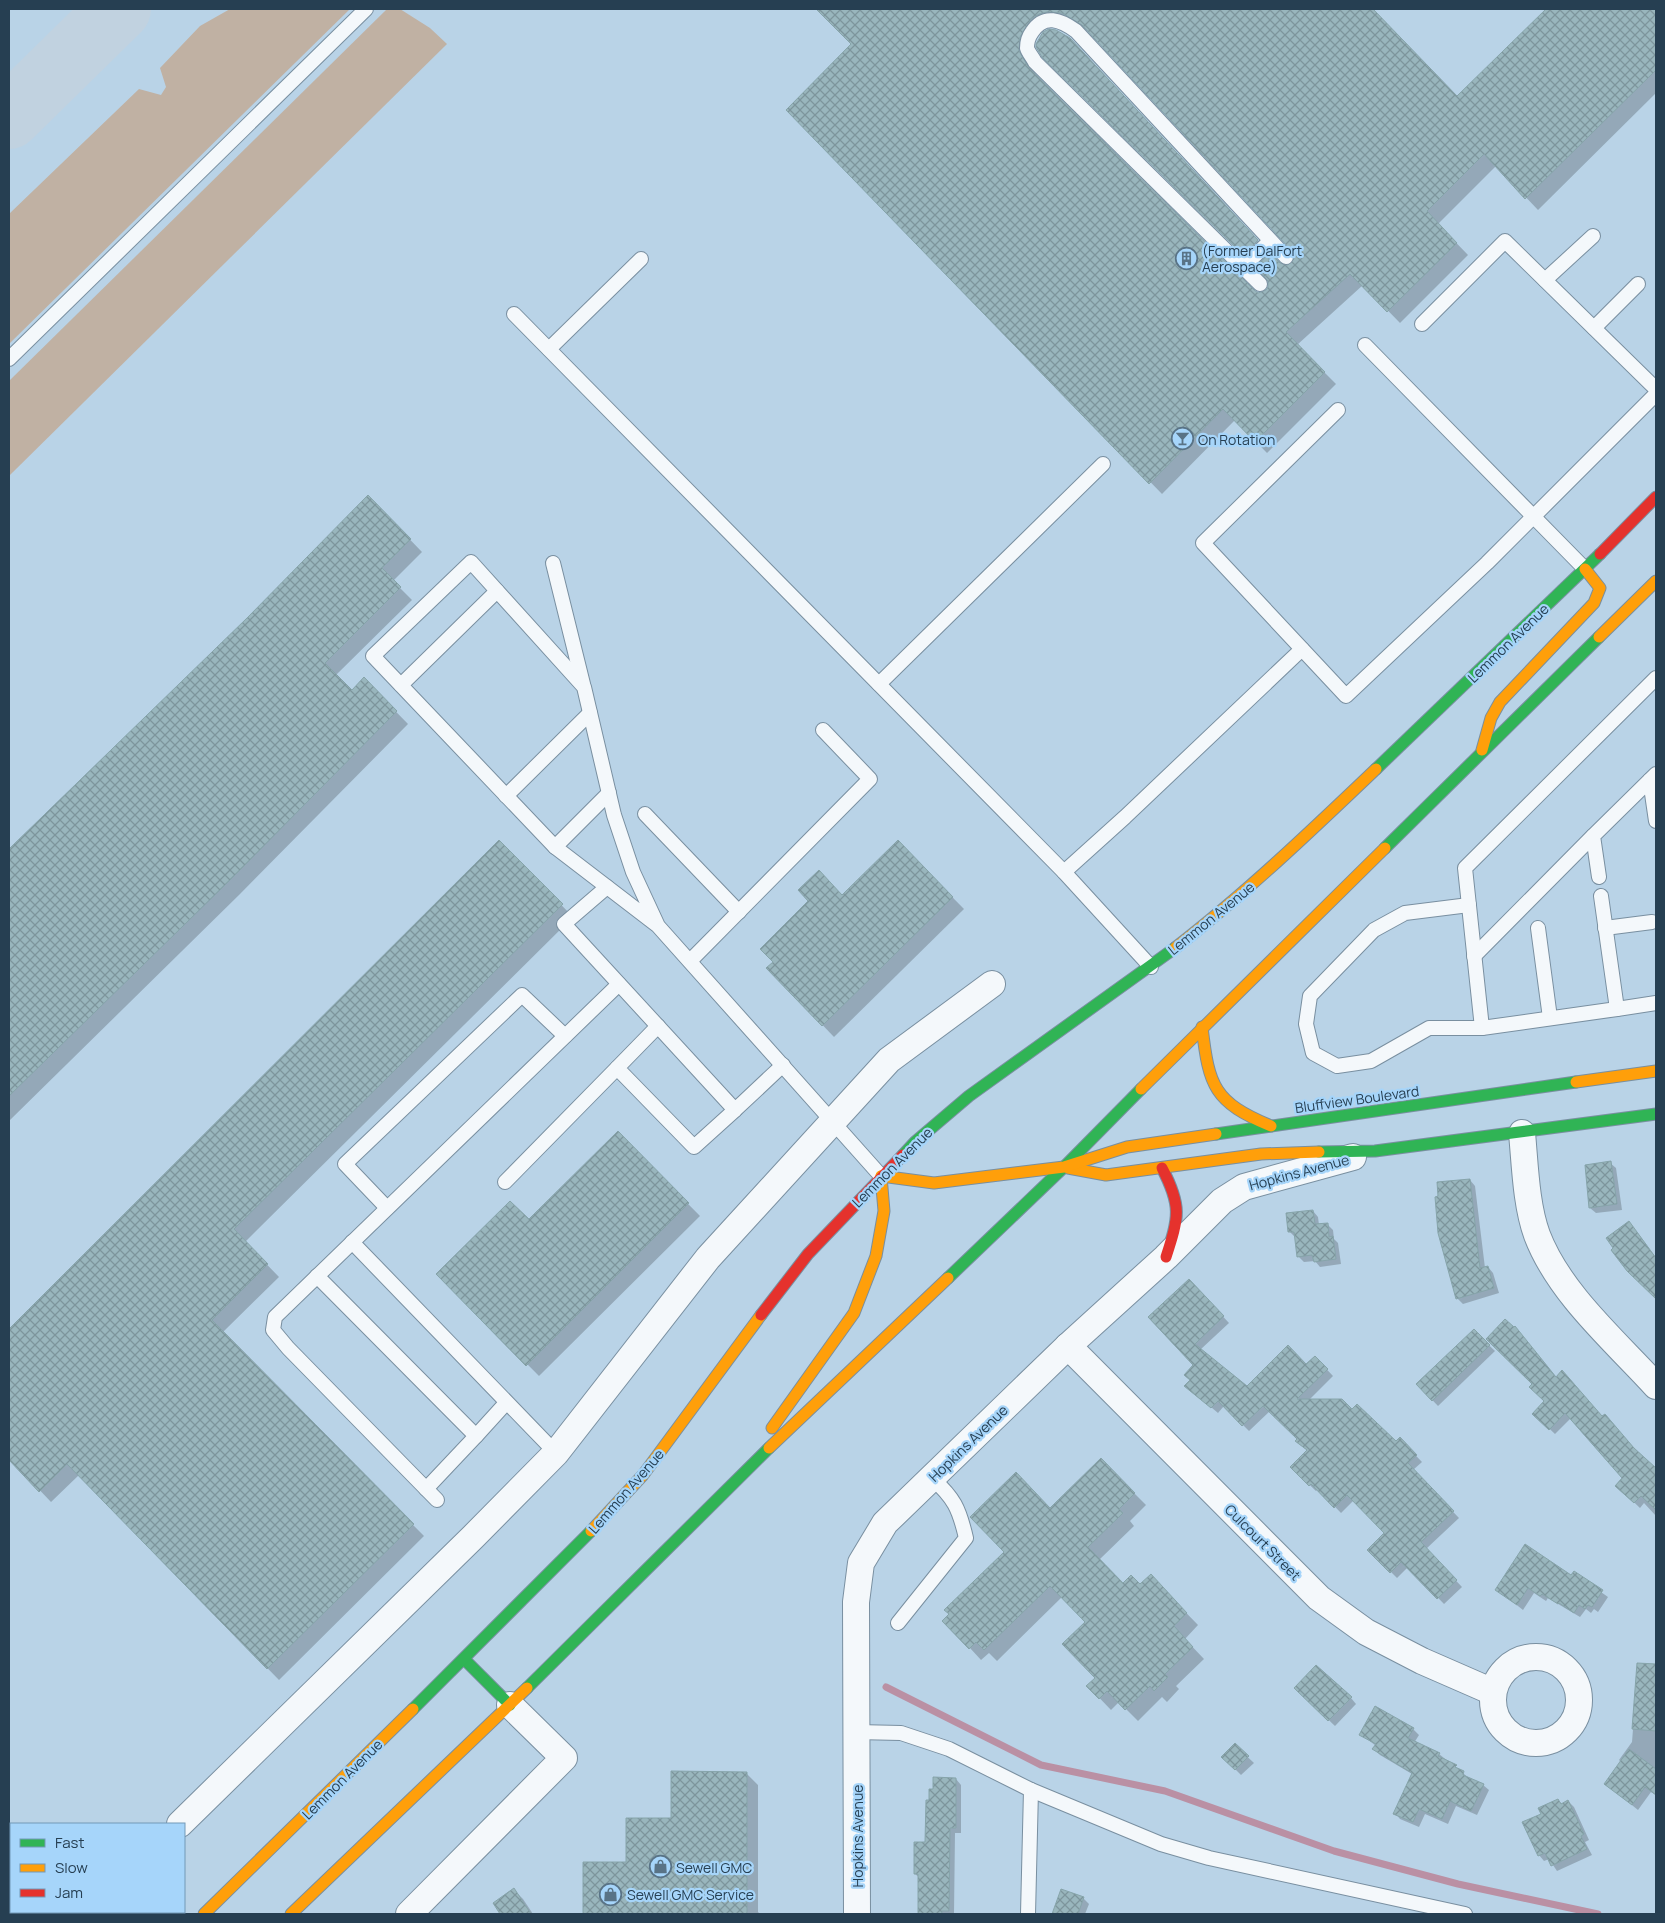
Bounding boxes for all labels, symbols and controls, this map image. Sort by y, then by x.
place label: (Former DalFort Aerospace) [1202,241,1303,276]
building icon: (Former DalFort Aerospace) [1174,246,1198,270]
bar icon: On Rotation [1170,427,1194,451]
place label: On Rotation [1198,430,1275,449]
street label: Lemmon Avenue [1463,599,1553,687]
street label: Lemmon Avenue [1164,877,1258,959]
street label: Bluffview Boulevard [1294,1081,1420,1117]
street label: Lemmon Avenue [848,1123,936,1211]
street label: Hopkins Avenue [1247,1150,1351,1194]
street label: Hopkins Avenue [924,1400,1012,1486]
street label: Lemmon Avenue [584,1445,668,1537]
street label: Culcourt Street [1221,1500,1305,1584]
street label: Lemmon Avenue [298,1735,386,1823]
street label: Hopkins Avenue [848,1785,867,1887]
legend [10,1823,185,1913]
text: Fast [55,1832,84,1853]
shop icon: Sewell GMC [648,1855,672,1879]
text: Slow [55,1857,88,1878]
place label: Sewell GMC [676,1858,752,1877]
text: Jam [55,1882,83,1903]
shop icon: Sewell GMC Service [599,1882,623,1906]
place label: Sewell GMC Service [627,1885,754,1904]

